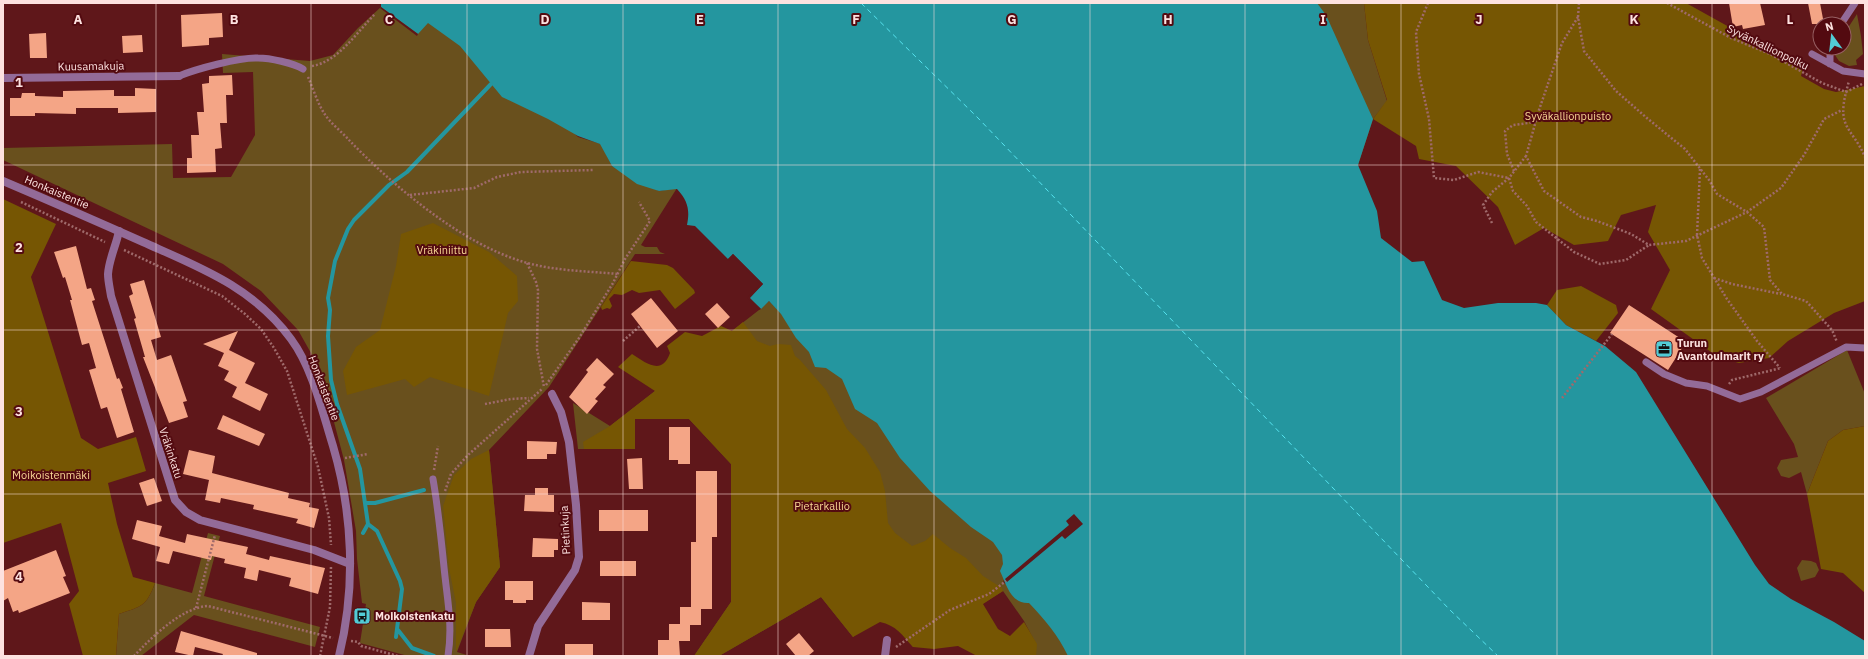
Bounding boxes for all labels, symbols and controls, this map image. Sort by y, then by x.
text: A [74,11,83,28]
text: B [230,11,239,28]
text: C [385,11,394,28]
text: D [540,11,550,28]
text: E [696,11,704,28]
text: F [852,11,860,28]
text: G [1007,11,1017,28]
text: H [1163,11,1173,28]
text: I [1320,11,1326,28]
text: J [1475,11,1483,28]
text: K [1629,11,1639,28]
text: L [1787,11,1794,28]
north arrow [1812,16,1852,56]
text: N [1824,19,1835,34]
street label: Syvänkallionpolku [1725,21,1811,73]
street label: Kuusamakuja [58,58,125,74]
text: 1 [15,74,23,91]
park label: Syväkallionpuisto [1525,109,1611,123]
street label: Honkaistentie [23,172,91,212]
text: 2 [15,239,23,256]
park label: Vräkiniittu [417,243,467,257]
place label: Turun Avantouimarit ry [1677,336,1764,363]
office icon: Turun Avantouimarit ry [1654,339,1674,359]
street label: Honkaistentie [305,353,343,423]
text: 3 [15,403,23,420]
street label: Vräkinkatu [156,426,186,480]
park label: Moikoistenmäki [12,468,90,482]
park label: Pietarkallio [794,499,850,513]
street label: Pietinkuja [557,505,573,555]
text: 4 [15,568,23,585]
bus stop icon: Moikoistenkatu [352,606,372,626]
place label: Moikoistenkatu [375,609,454,623]

